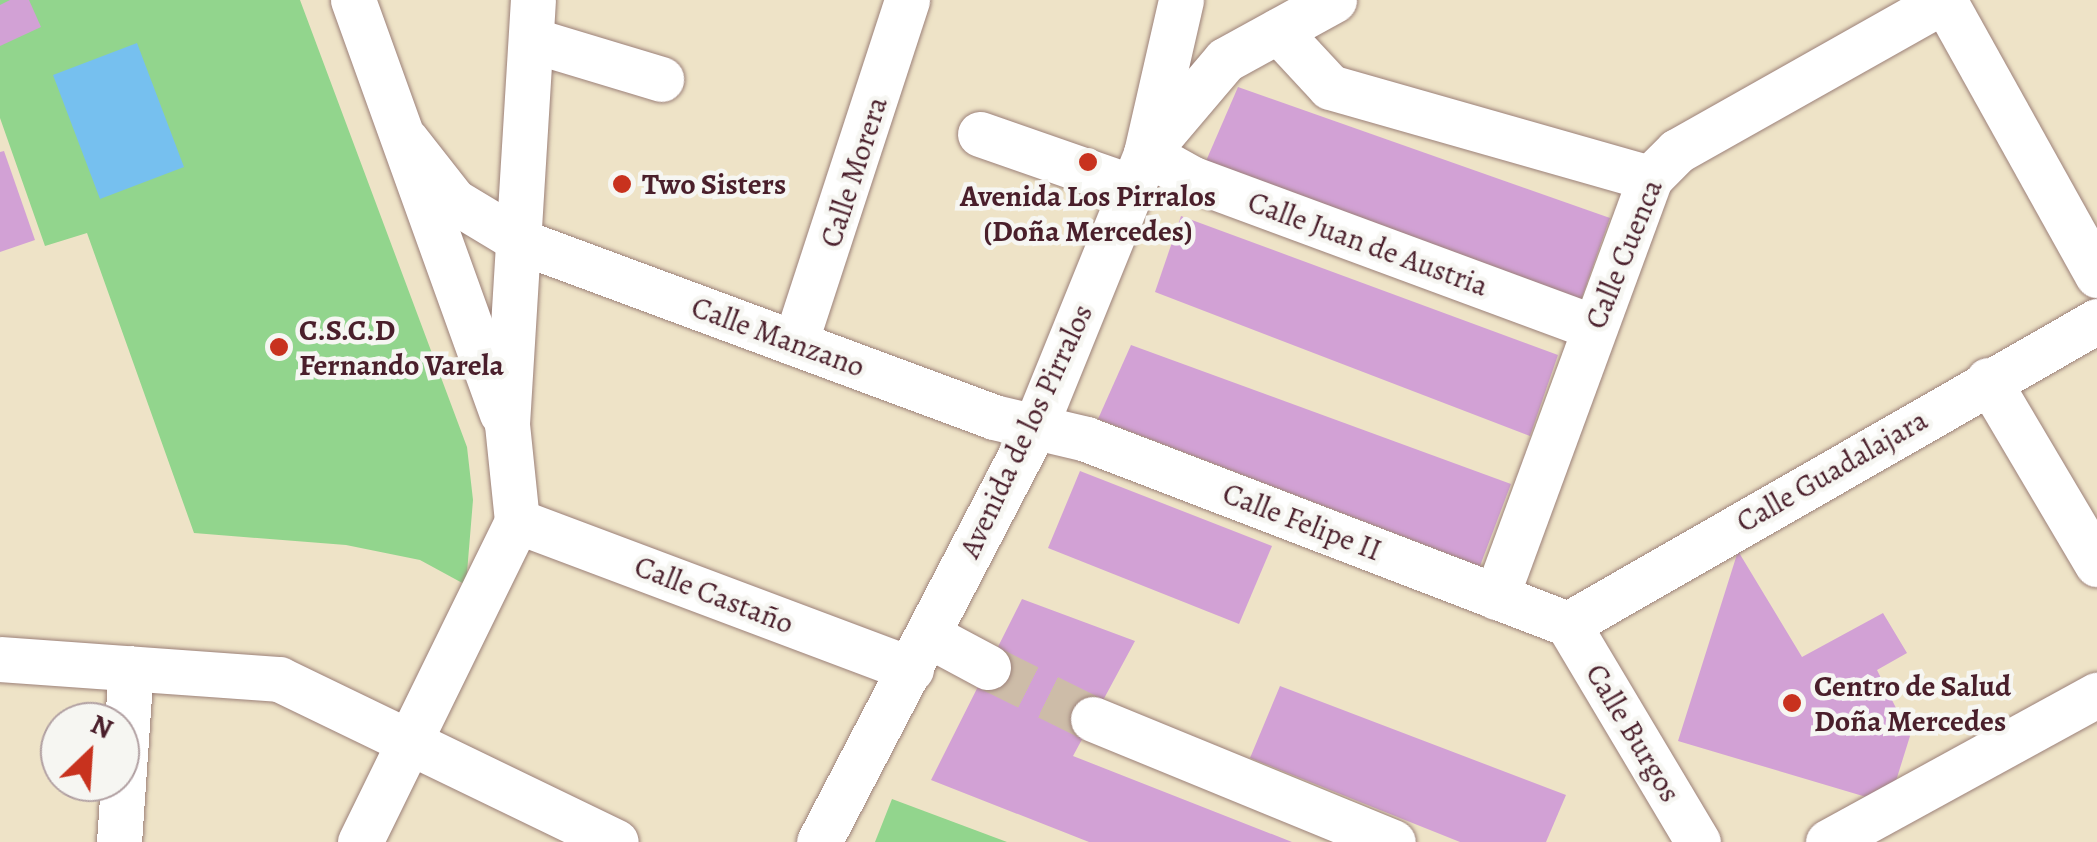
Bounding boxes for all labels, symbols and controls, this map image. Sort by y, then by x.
street label: Calle Morera [813,92,895,252]
marker: Avenida Los Pirralos (Doña Mercedes) [1077,151,1099,173]
place label: Two Sisters [642,166,786,202]
marker: Two Sisters [611,173,633,195]
street label: Calle Cuenca [1578,174,1670,334]
place label: Avenida Los Pirralos (Doña Mercedes) [960,178,1216,248]
street label: Calle Juan de Austria [1243,184,1493,304]
street label: Calle Manzano [687,289,869,385]
street label: Avenida de los Pirralos [951,299,1101,563]
place label: C.S.C.D Fernando Varela [299,312,504,382]
marker: C.S.C.D Fernando Varela [268,336,290,358]
street label: Calle Guadalajara [1730,402,1934,540]
street label: Calle Felipe II [1218,475,1386,569]
street label: Calle Castaño [629,548,799,642]
street label: Calle Burgos [1578,658,1688,808]
place label: Centro de Salud Doña Mercedes [1814,668,2011,738]
marker: Centro de Salud Doña Mercedes [1779,690,1805,716]
north arrow [40,702,140,802]
text: N [85,705,119,748]

